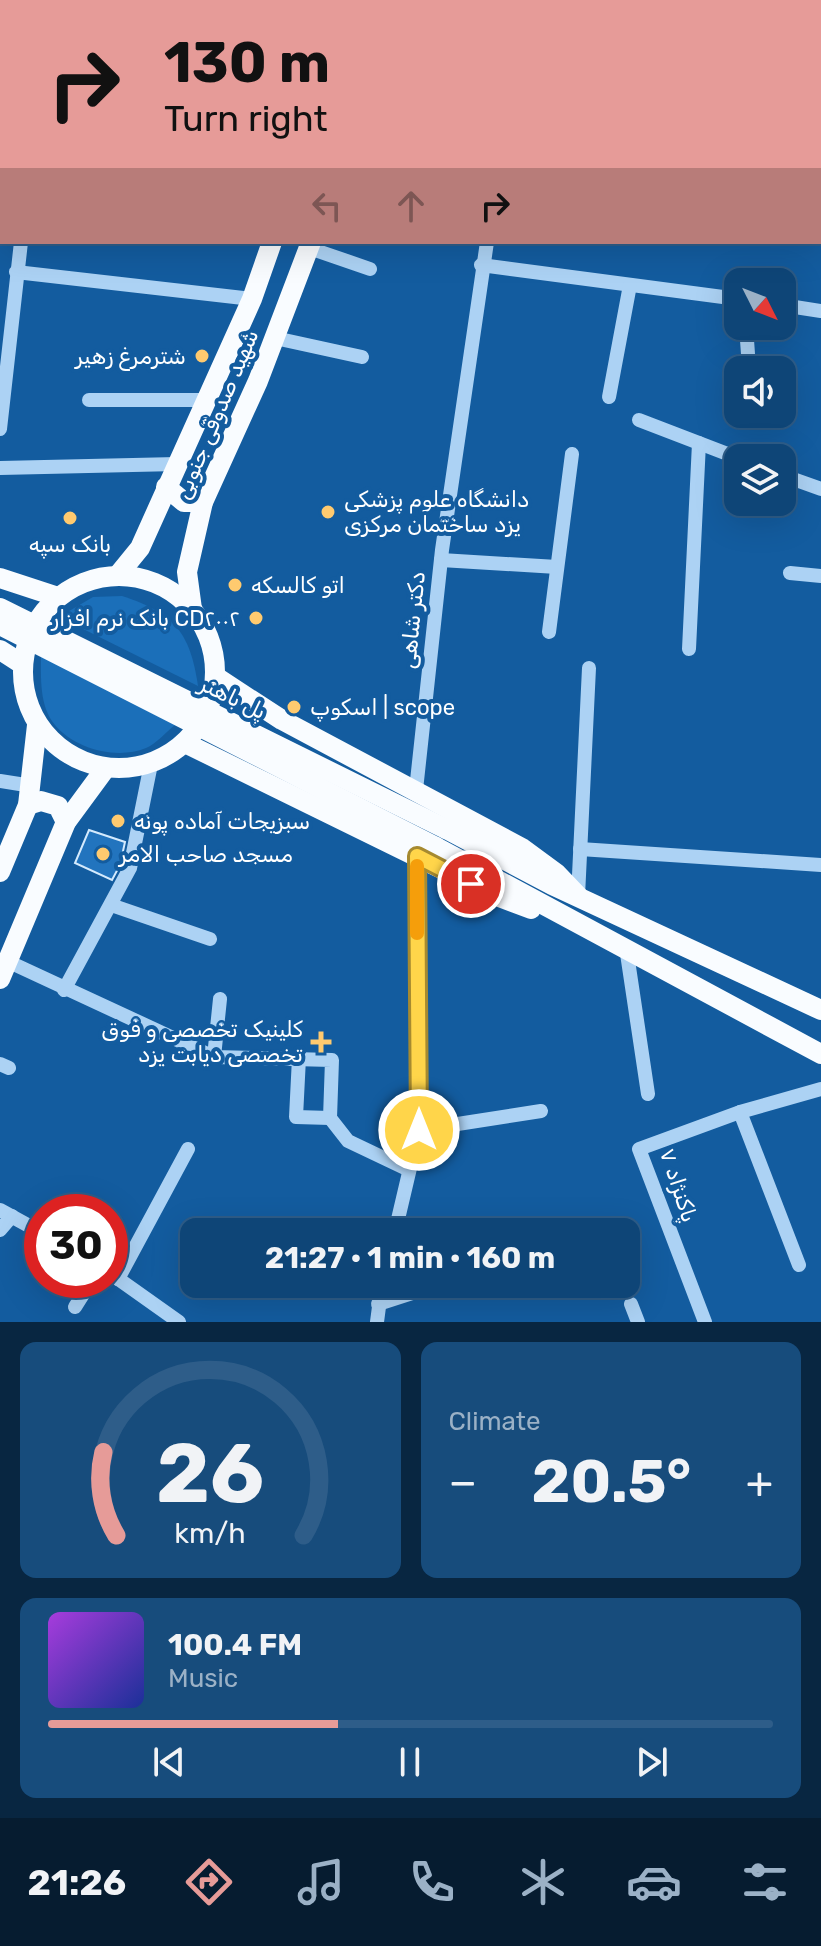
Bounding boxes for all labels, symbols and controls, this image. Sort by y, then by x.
text: 130 m [164,30,330,96]
icon: right [32,32,136,136]
text: Turn right [164,97,328,140]
icon: left [305,184,349,228]
icon: ahead [389,184,433,228]
icon: right [473,184,517,228]
north arrow [724,268,796,340]
map controls [724,268,796,516]
street label: شهید صدوقی جنوبی [169,325,264,503]
place label: شترمرغ زهیر [73,343,186,371]
marker: شترمرغ زهیر [193,347,211,365]
button: sound [724,356,796,428]
button: layers [724,444,796,516]
place label: دانشگاه علوم پزشکی یزد ساختمان مرکزی [344,486,529,538]
marker: دانشگاه علوم پزشکی یزد ساختمان مرکزی [319,503,337,521]
marker: بانک سپه [61,509,79,527]
place label: بانک سپه [29,531,111,559]
street label: دکتر شاهی [394,570,431,670]
place label: اتو کالسکه [251,572,345,599]
marker: اتو کالسکه [226,576,244,594]
place label: بانک نرم افزار CD۲۰۰۲ [50,605,240,633]
marker: بانک نرم افزار CD۲۰۰۲ [247,609,265,627]
street label: پل باهنر [193,669,270,726]
place label: اسکوپ | scope [310,694,455,722]
marker: اسکوپ | scope [285,698,303,716]
place label: سبزیجات آماده پونه [134,808,310,836]
marker: سبزیجات آماده پونه [109,812,127,830]
place label: مسجد صاحب الامر [117,841,293,868]
marker: مسجد صاحب الامر [94,845,112,863]
pin [437,850,505,918]
icon: arrive [449,862,493,906]
place label: کلینیک تخصصی و فوق تخصصی دیابت یزد [101,1016,303,1068]
marker: کلینیک تخصصی و فوق تخصصی دیابت یزد [310,1031,332,1053]
position arrow [377,1088,461,1172]
street label: پاکنژاد ۷ [653,1145,703,1226]
speed limit sign: 30 [24,1194,128,1298]
text: 21:27 · 1 min · 160 m [265,1240,555,1276]
text: Climate [449,1406,541,1437]
text: 26 [156,1424,264,1523]
text: 20.5° [531,1446,691,1517]
text: − [449,1456,477,1508]
text: + [746,1456,773,1508]
text: km/h [175,1516,246,1550]
text: 100.4 FM [168,1627,302,1663]
text: Music [168,1663,238,1694]
icon: previous [147,1740,191,1784]
icon: pause [388,1740,432,1784]
icon: next [630,1740,674,1784]
icon: directions [181,1854,237,1910]
icon: music [293,1854,349,1910]
icon: phone [404,1854,460,1910]
icon: climate [515,1854,571,1910]
icon: car [626,1854,682,1910]
icon: filters [737,1854,793,1910]
text: 21:26 [28,1861,126,1904]

